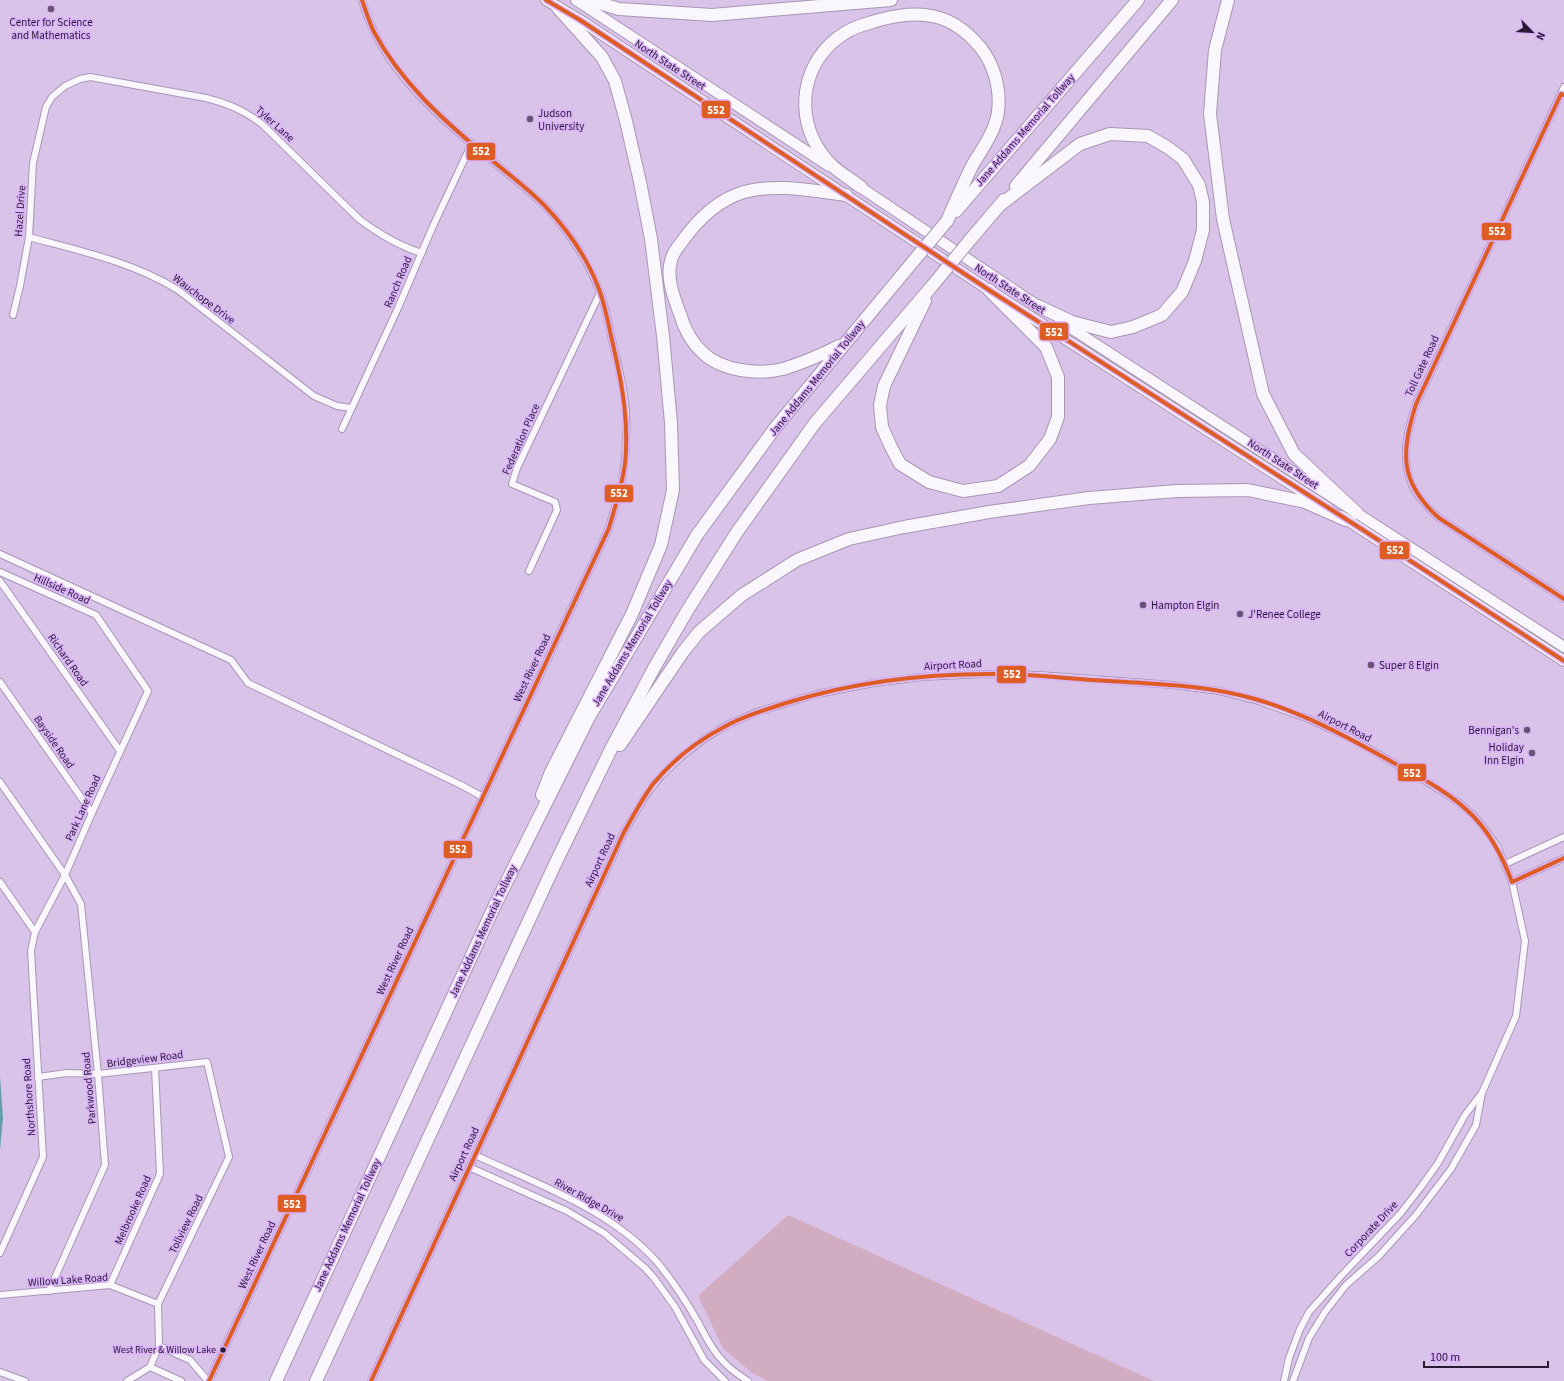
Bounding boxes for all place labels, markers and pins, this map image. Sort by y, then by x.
marker: Center for Science and Mathematics [46,4,56,14]
place label: Center for Science and Mathematics [9,15,93,43]
place label: Judson University [538,106,584,134]
marker: Judson University [525,114,535,124]
place label: Hampton Elgin [1151,598,1219,613]
marker: Hampton Elgin [1138,600,1148,610]
place label: J'Renee College [1248,607,1321,622]
marker: J'Renee College [1235,609,1245,619]
place label: Super 8 Elgin [1379,658,1439,673]
marker: Super 8 Elgin [1366,660,1376,670]
place label: Bennigan's [1468,723,1519,738]
marker: Bennigan's [1522,725,1532,735]
place label: Holiday Inn Elgin [1484,740,1524,768]
marker: Holiday Inn Elgin [1527,748,1537,758]
place label: West River & Willow Lake [113,1343,216,1357]
marker: West River & Willow Lake [218,1345,228,1355]

